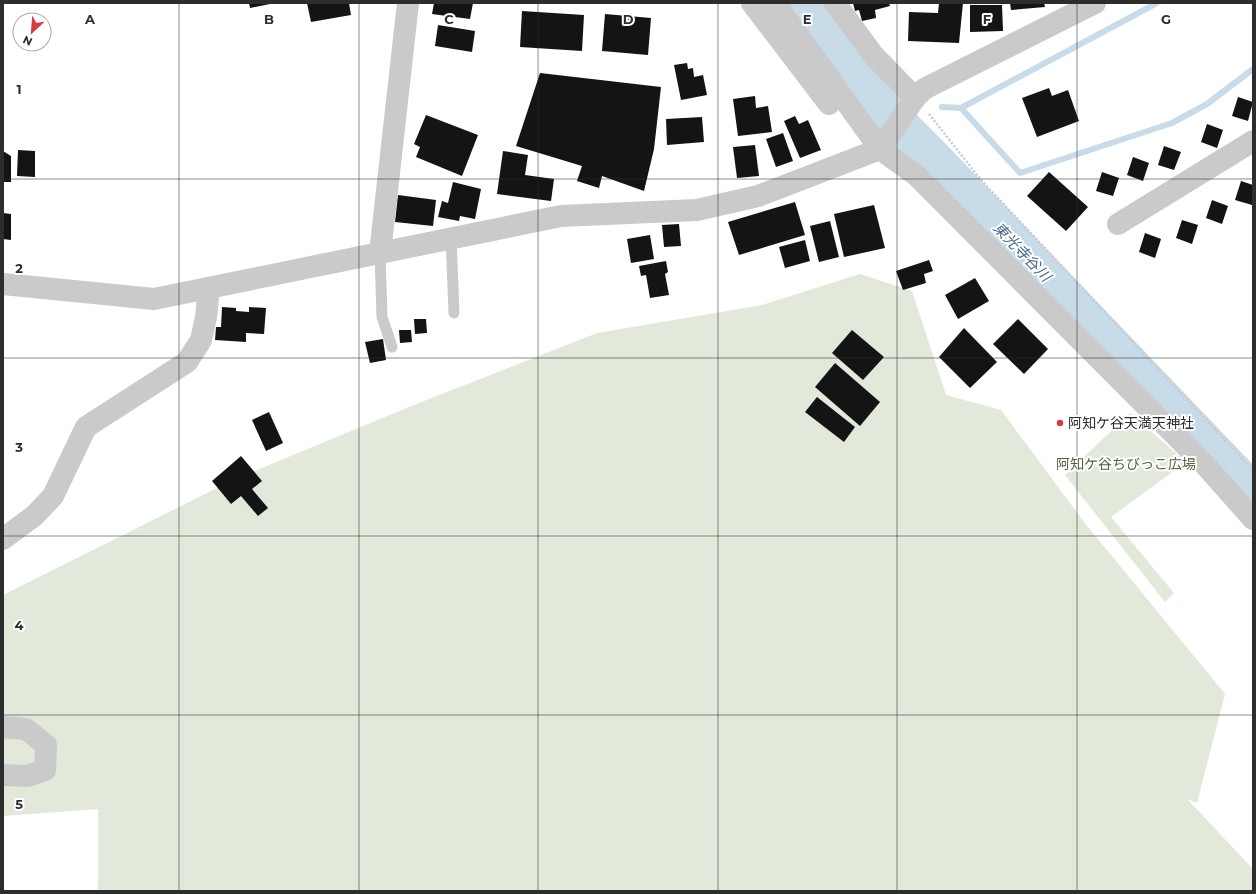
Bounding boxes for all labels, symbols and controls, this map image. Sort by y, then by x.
text: A [84,11,96,27]
text: B [264,11,274,27]
text: C [444,11,454,27]
text: D [623,11,634,27]
text: E [803,11,812,27]
text: F [983,11,991,27]
text: G [1161,11,1171,27]
north arrow [12,12,52,52]
text: N [21,33,35,49]
text: 1 [16,81,22,97]
water label: 東光寺谷川 [989,218,1057,287]
text: 2 [15,260,23,276]
place label: 阿知ケ谷天満天神社 [1068,414,1194,432]
marker: 阿知ケ谷天満天神社 [1055,418,1065,428]
text: 3 [14,439,23,455]
park label: 阿知ケ谷ちびっこ広場 [1056,455,1196,473]
text: 4 [15,617,24,633]
text: 5 [15,796,23,812]

